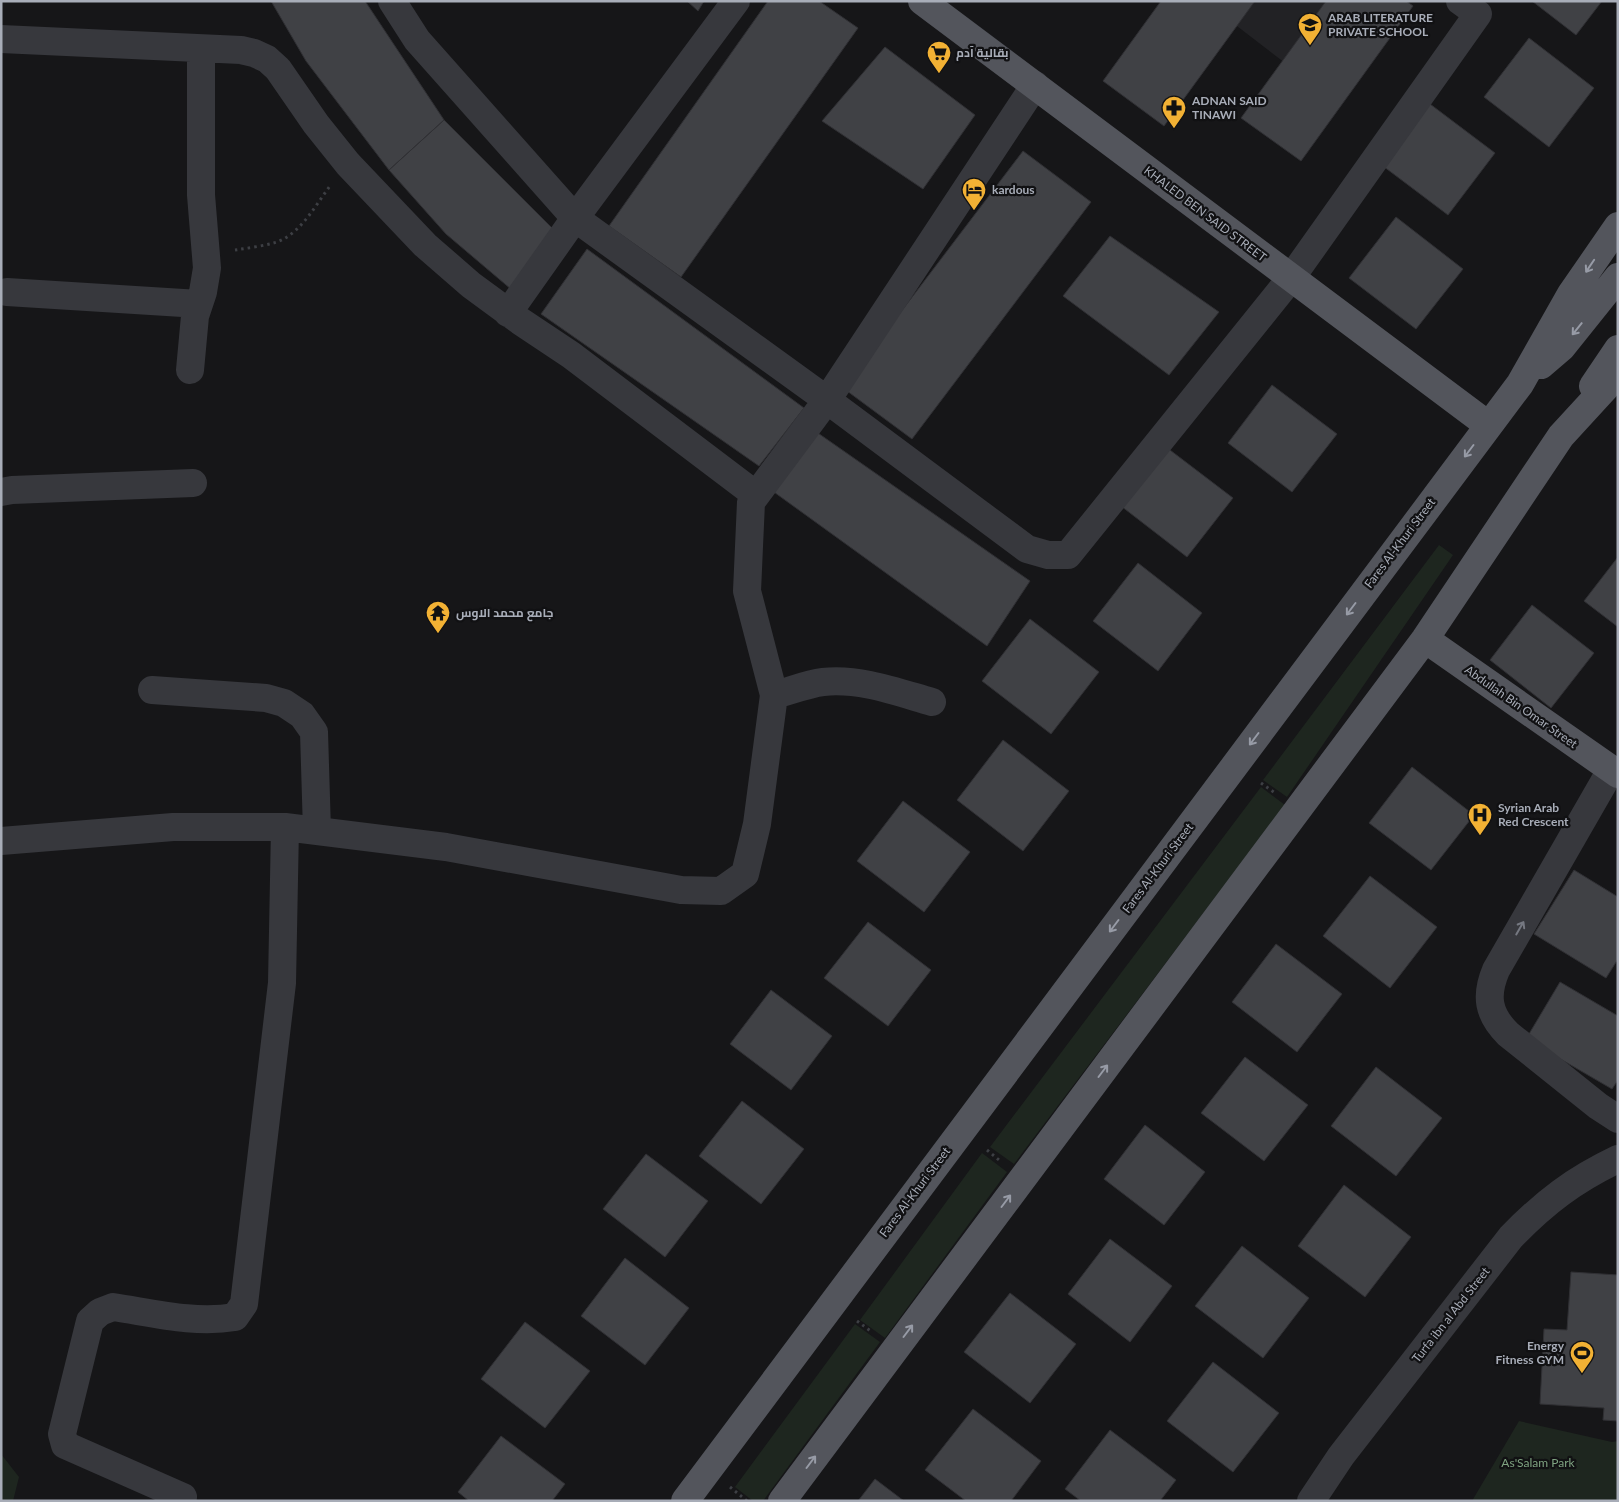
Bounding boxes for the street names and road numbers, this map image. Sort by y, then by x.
street label: KHALED BEN SAID STREET [1141,163,1270,265]
street label: Fares Al-Khuri Street [1361,494,1439,591]
street label: Abdullah Bin Omar Street [1462,662,1581,752]
street label: Fares Al-Khuri Street [1119,819,1197,916]
street label: Fares Al-Khuri Street [876,1143,954,1240]
street label: Turfa ibn al Abd Street [1409,1263,1493,1365]

